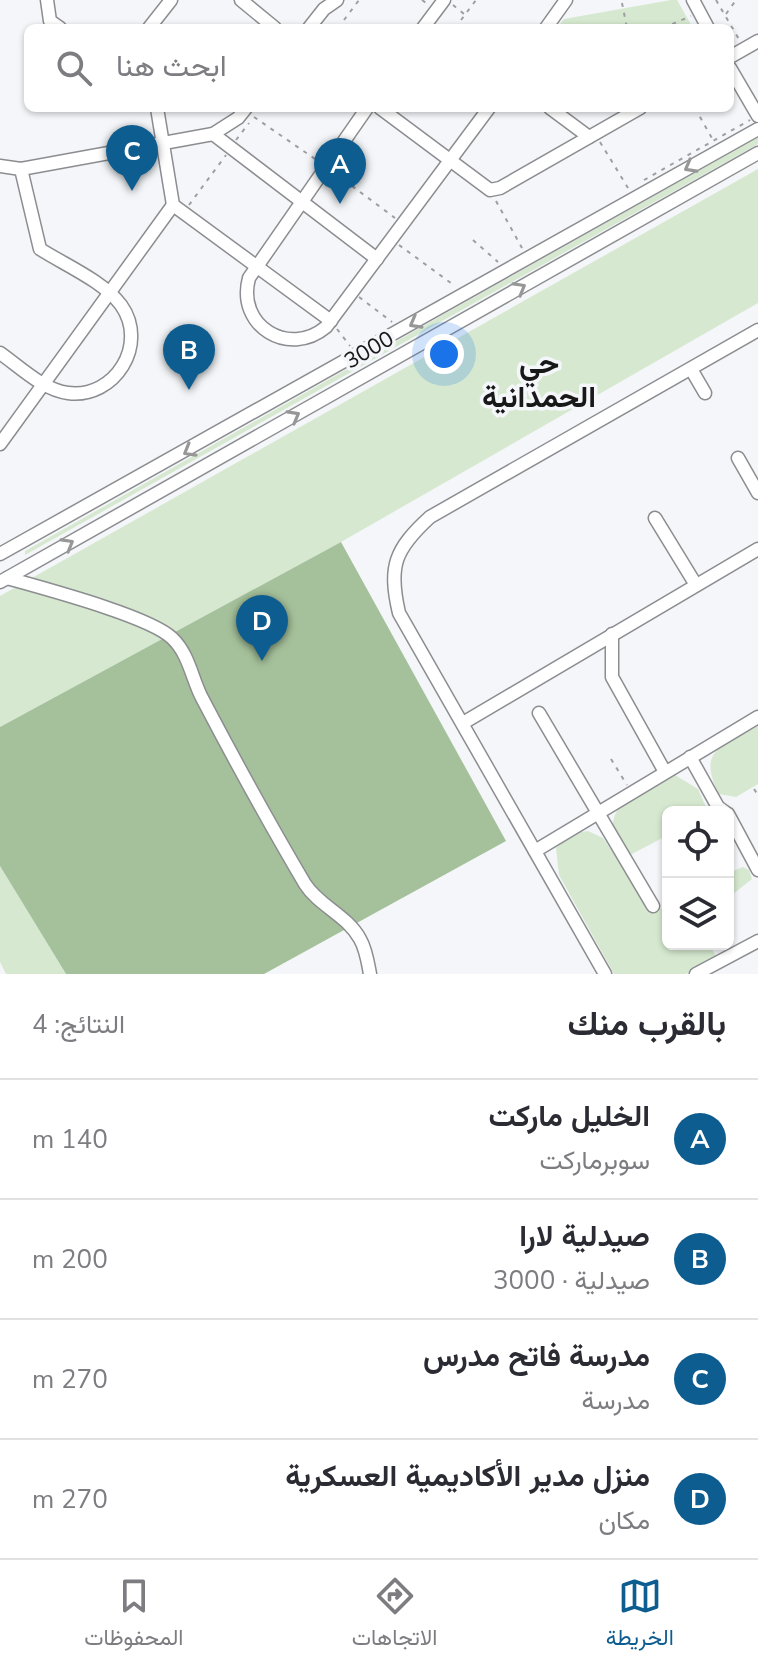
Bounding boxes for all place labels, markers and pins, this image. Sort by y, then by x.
pin: C [106,125,158,191]
pin: A [314,138,366,204]
pin: B [163,324,215,390]
pin: D [236,595,288,661]

